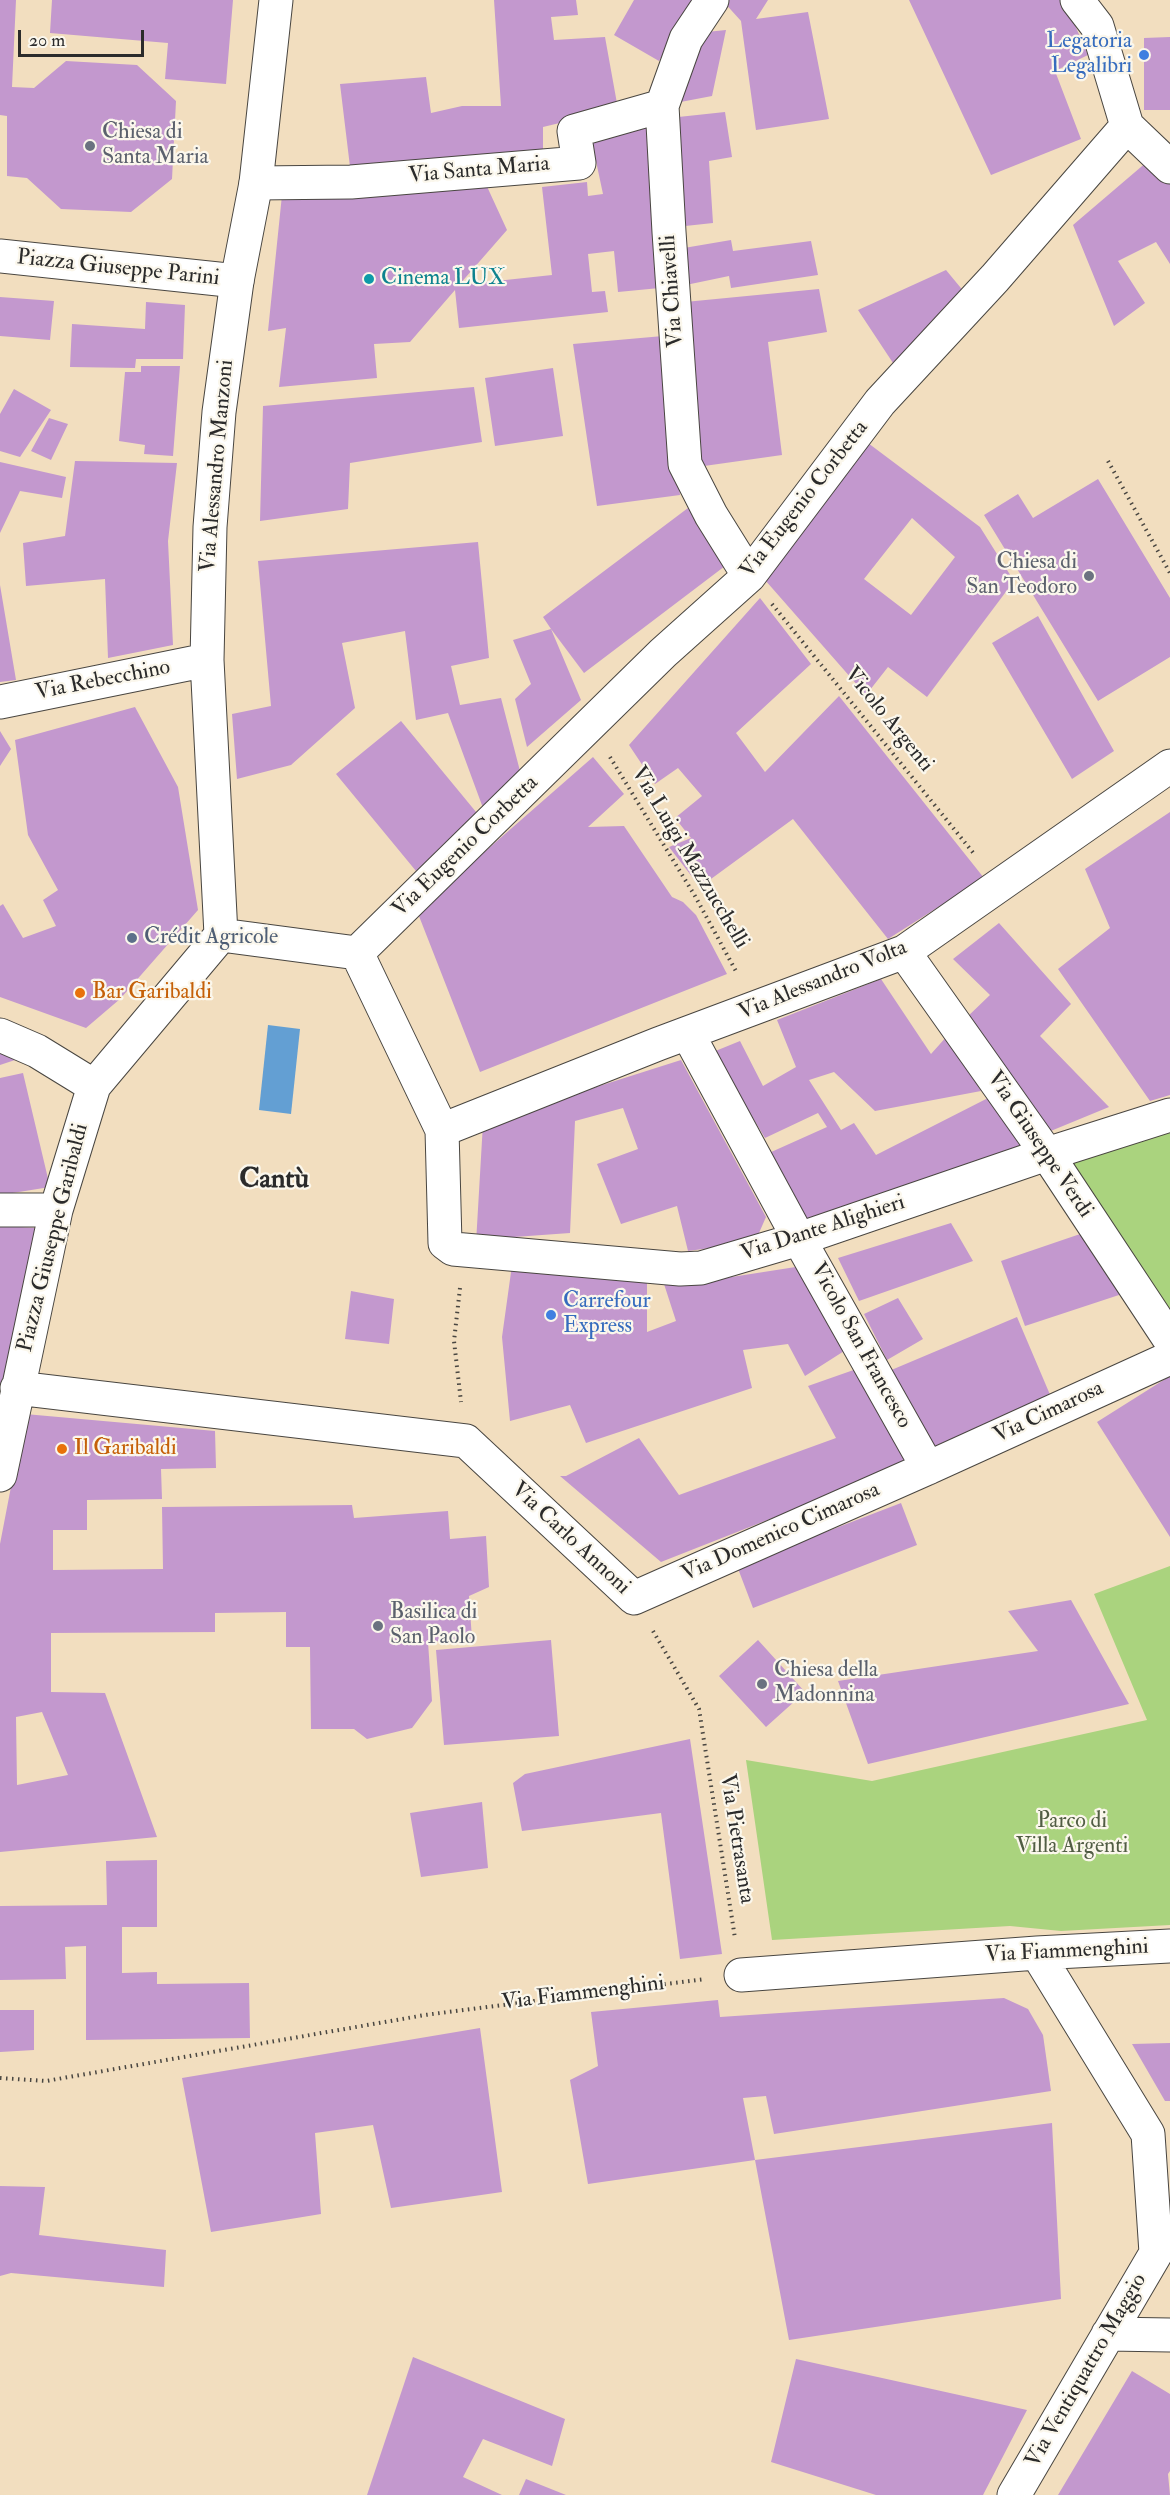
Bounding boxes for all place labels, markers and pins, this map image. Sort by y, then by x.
place label: Legatoria Legalibri [1046,29,1132,80]
marker: Legatoria Legalibri [1137,48,1151,62]
place label: Chiesa di Santa Maria [102,120,209,172]
marker: Chiesa di Santa Maria [83,139,97,153]
place label: Cinema LUX [381,266,505,292]
marker: Cinema LUX [362,272,376,286]
place label: Chiesa di San Teodoro [966,550,1077,602]
marker: Chiesa di San Teodoro [1082,569,1096,583]
place label: Crédit Agricole [144,925,278,951]
marker: Crédit Agricole [125,931,139,945]
place label: Bar Garibaldi [92,980,212,1006]
marker: Bar Garibaldi [73,986,87,1000]
place label: Carrefour Express [563,1289,651,1340]
marker: Carrefour Express [544,1308,558,1322]
place label: Il Garibaldi [74,1436,177,1462]
marker: Il Garibaldi [55,1442,69,1456]
place label: Basilica di San Paolo [390,1600,477,1652]
marker: Basilica di San Paolo [371,1619,385,1633]
place label: Chiesa della Madonnina [774,1658,878,1710]
marker: Chiesa della Madonnina [755,1677,769,1691]

